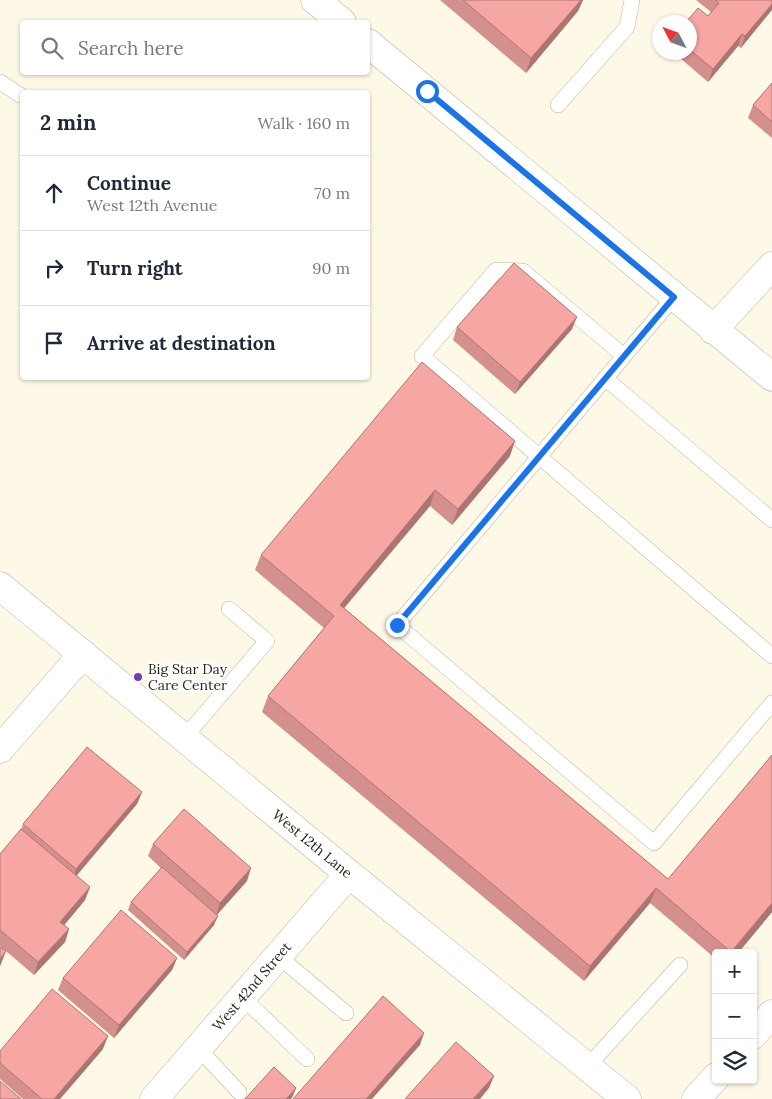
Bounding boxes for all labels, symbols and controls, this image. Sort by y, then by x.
north arrow [652,15,697,60]
search box [20,20,370,75]
icon: search [38,34,66,62]
text: Search here [78,36,184,60]
route start [416,80,439,103]
text: 2 min [40,109,96,136]
text: Walk · 160 m [258,113,350,133]
text: Continue [87,171,171,195]
icon: ahead [40,179,68,207]
text: 70 m [314,183,350,203]
text: West 12th Avenue [87,195,217,215]
icon: right [40,254,68,282]
text: Turn right [87,256,183,280]
text: 90 m [312,258,350,278]
icon: arrive [40,329,68,357]
text: Arrive at destination [87,331,276,355]
route end [386,614,409,637]
place label: Big Star Day Care Center [148,660,228,694]
marker: Big Star Day Care Center [132,671,144,683]
street label: West 12th Lane [269,806,356,882]
street label: West 42nd Street [208,938,295,1035]
map controls [712,949,757,1084]
button: + [712,949,757,994]
button: − [712,994,757,1039]
button: layers [712,1039,757,1084]

